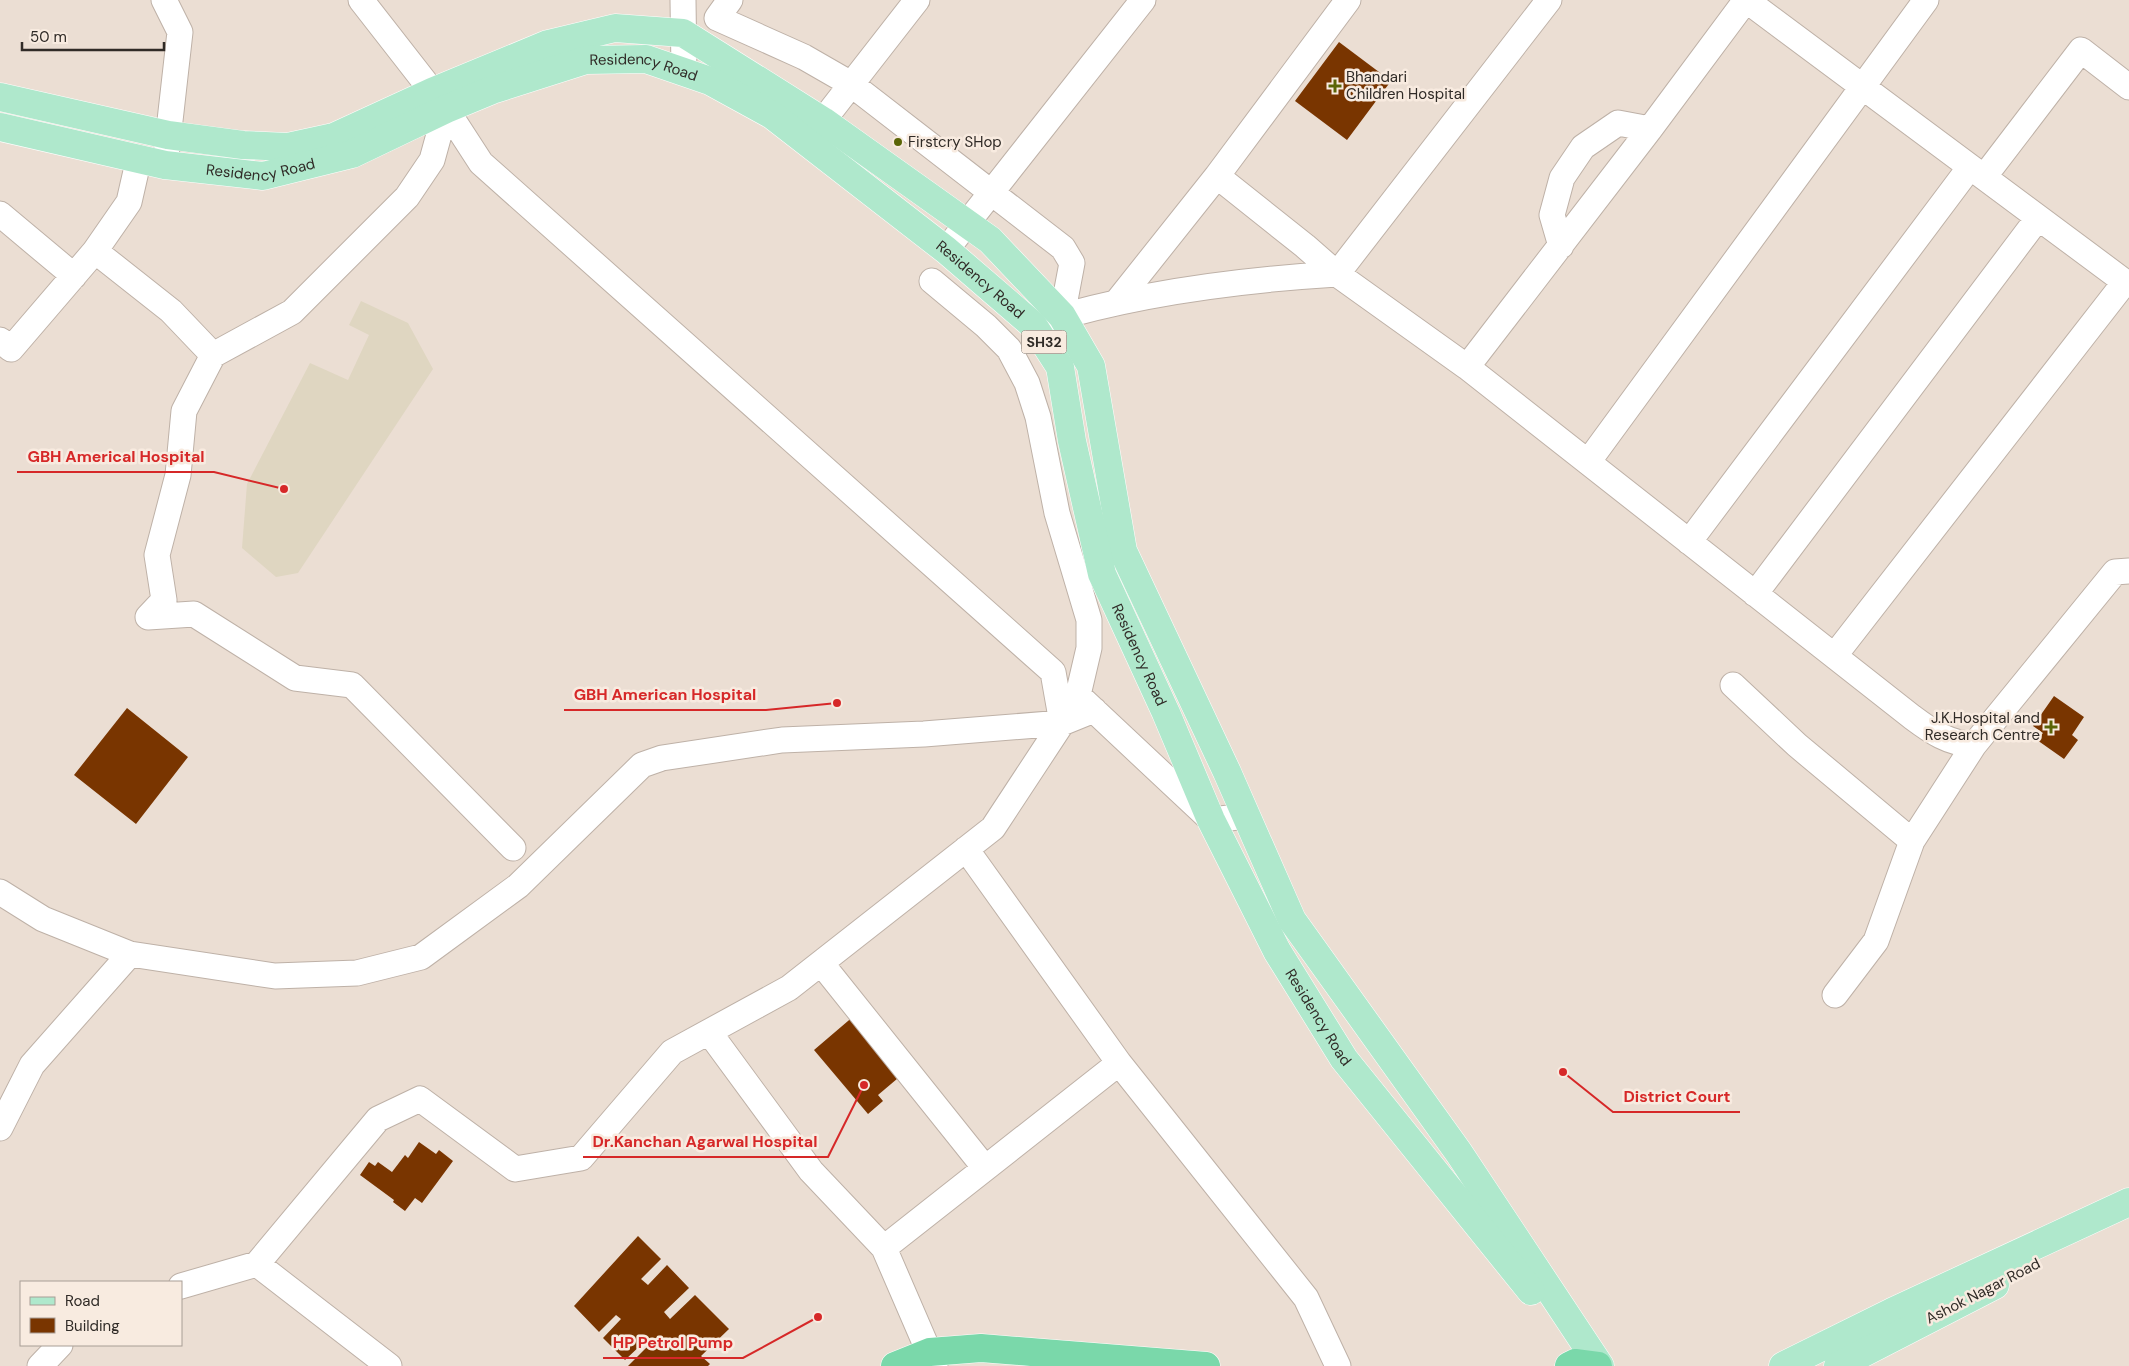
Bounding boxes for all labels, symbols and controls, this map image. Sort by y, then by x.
scale bar [22,20,165,52]
text: 50 m [30,27,67,47]
street label: Residency Road [589,49,700,86]
place label: Bhandari Children Hospital [1346,67,1465,104]
marker: Bhandari Children Hospital [1328,79,1342,93]
place label: Firstcry SHop [908,132,1002,152]
marker: Firstcry SHop [892,136,904,148]
street label: Residency Road [205,153,317,186]
street label: Residency Road [932,236,1029,323]
road number: SH32 [1022,331,1066,354]
callout: GBH Americal Hospital [17,441,214,472]
text: GBH Americal Hospital [27,446,205,467]
street label: Residency Road [1107,600,1171,709]
callout: GBH American Hospital [564,679,766,710]
text: GBH American Hospital [574,684,756,705]
place label: J.K.Hospital and Research Centre [1925,708,2040,745]
marker: J.K.Hospital and Research Centre [2044,720,2058,734]
street label: Residency Road [1281,965,1356,1070]
callout: District Court [1613,1081,1740,1112]
text: District Court [1623,1086,1731,1107]
callout: Dr.Kanchan Agarwal Hospital [583,1126,828,1157]
text: Dr.Kanchan Agarwal Hospital [592,1131,818,1152]
street label: Ashok Nagar Road [1922,1253,2044,1329]
legend [20,1281,182,1346]
text: Road [65,1291,100,1311]
text: Building [65,1316,120,1336]
callout: HP Petrol Pump [603,1327,743,1358]
text: HP Petrol Pump [613,1332,733,1353]

